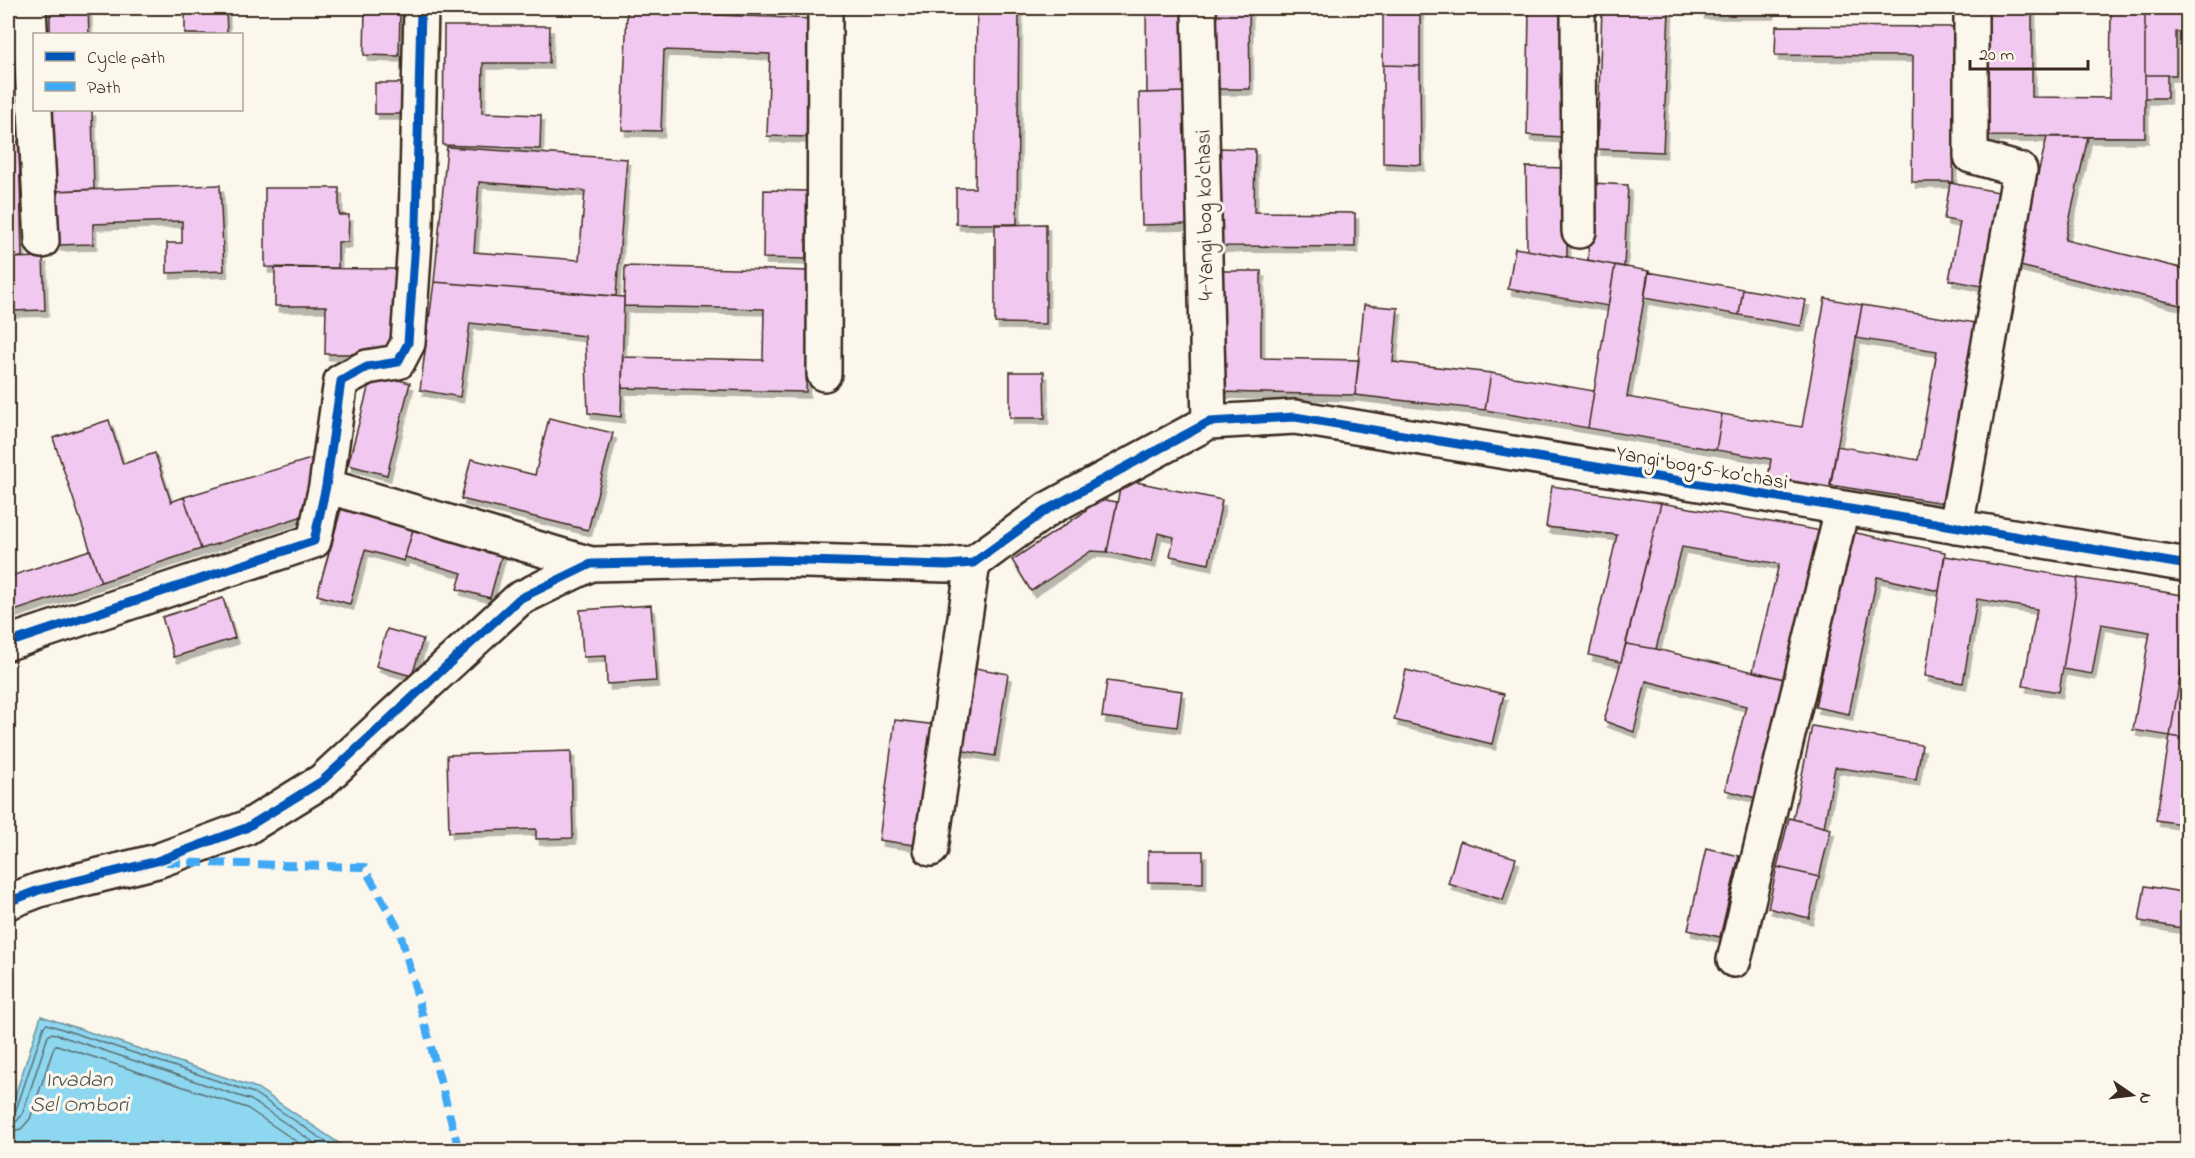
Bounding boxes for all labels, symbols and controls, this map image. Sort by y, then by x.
legend [33,33,243,111]
scale bar [1970,33,2088,71]
text: 20 m [1979,43,2014,69]
text: Cycle path [87,46,165,72]
text: Path [87,76,121,102]
street label: 4-Yangi bog koʼchasi [1190,129,1224,301]
street label: Yangi bog 5-koʼchasi [1613,439,1790,501]
water label: Irvadan Sel Ombori [30,1065,130,1122]
north arrow [2102,1065,2162,1125]
text: N [2132,1090,2158,1106]

